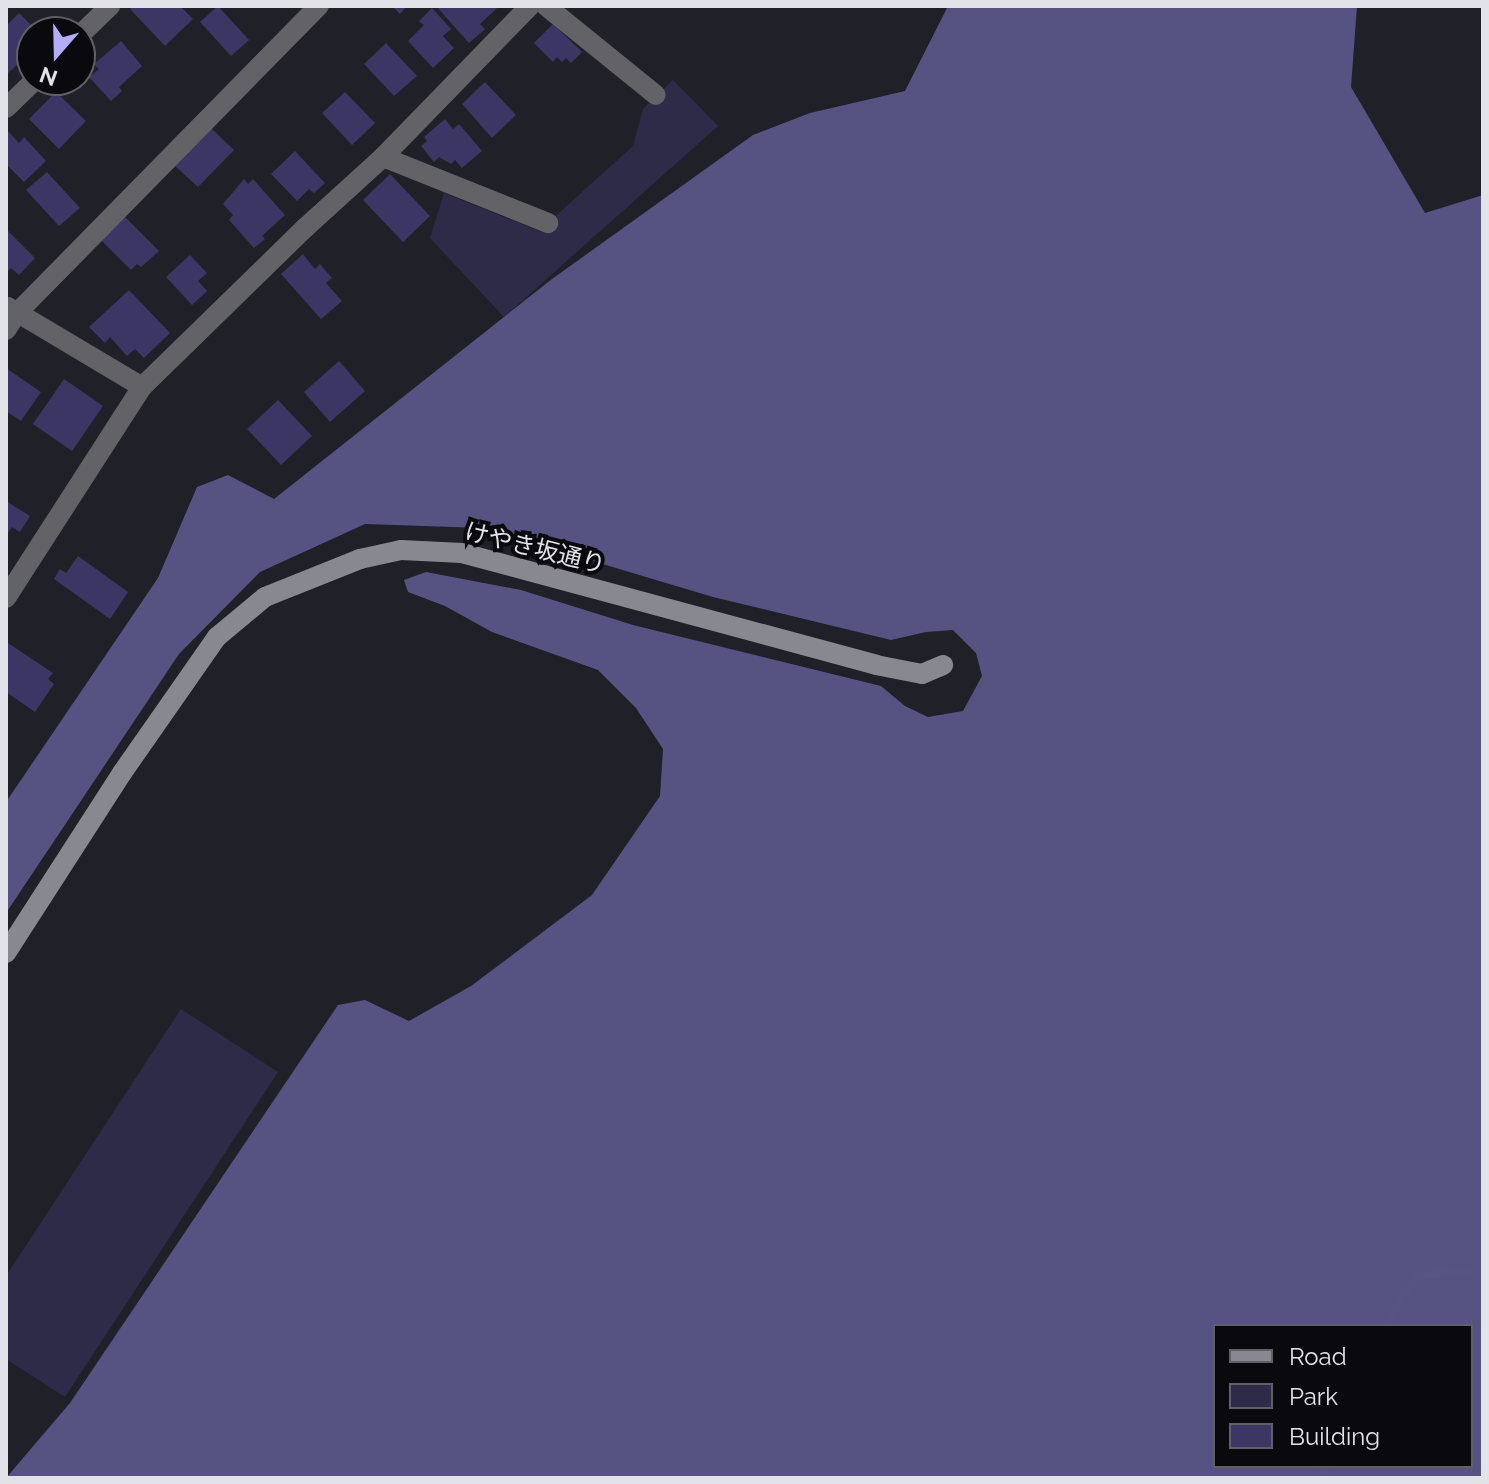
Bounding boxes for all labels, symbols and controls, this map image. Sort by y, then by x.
north arrow [16,16,96,96]
text: N [36,62,61,92]
street label: けやき坂通り [462,517,608,579]
legend [1213,1324,1473,1468]
text: Road [1289,1342,1347,1371]
text: Park [1289,1382,1338,1411]
text: Building [1289,1422,1380,1451]

